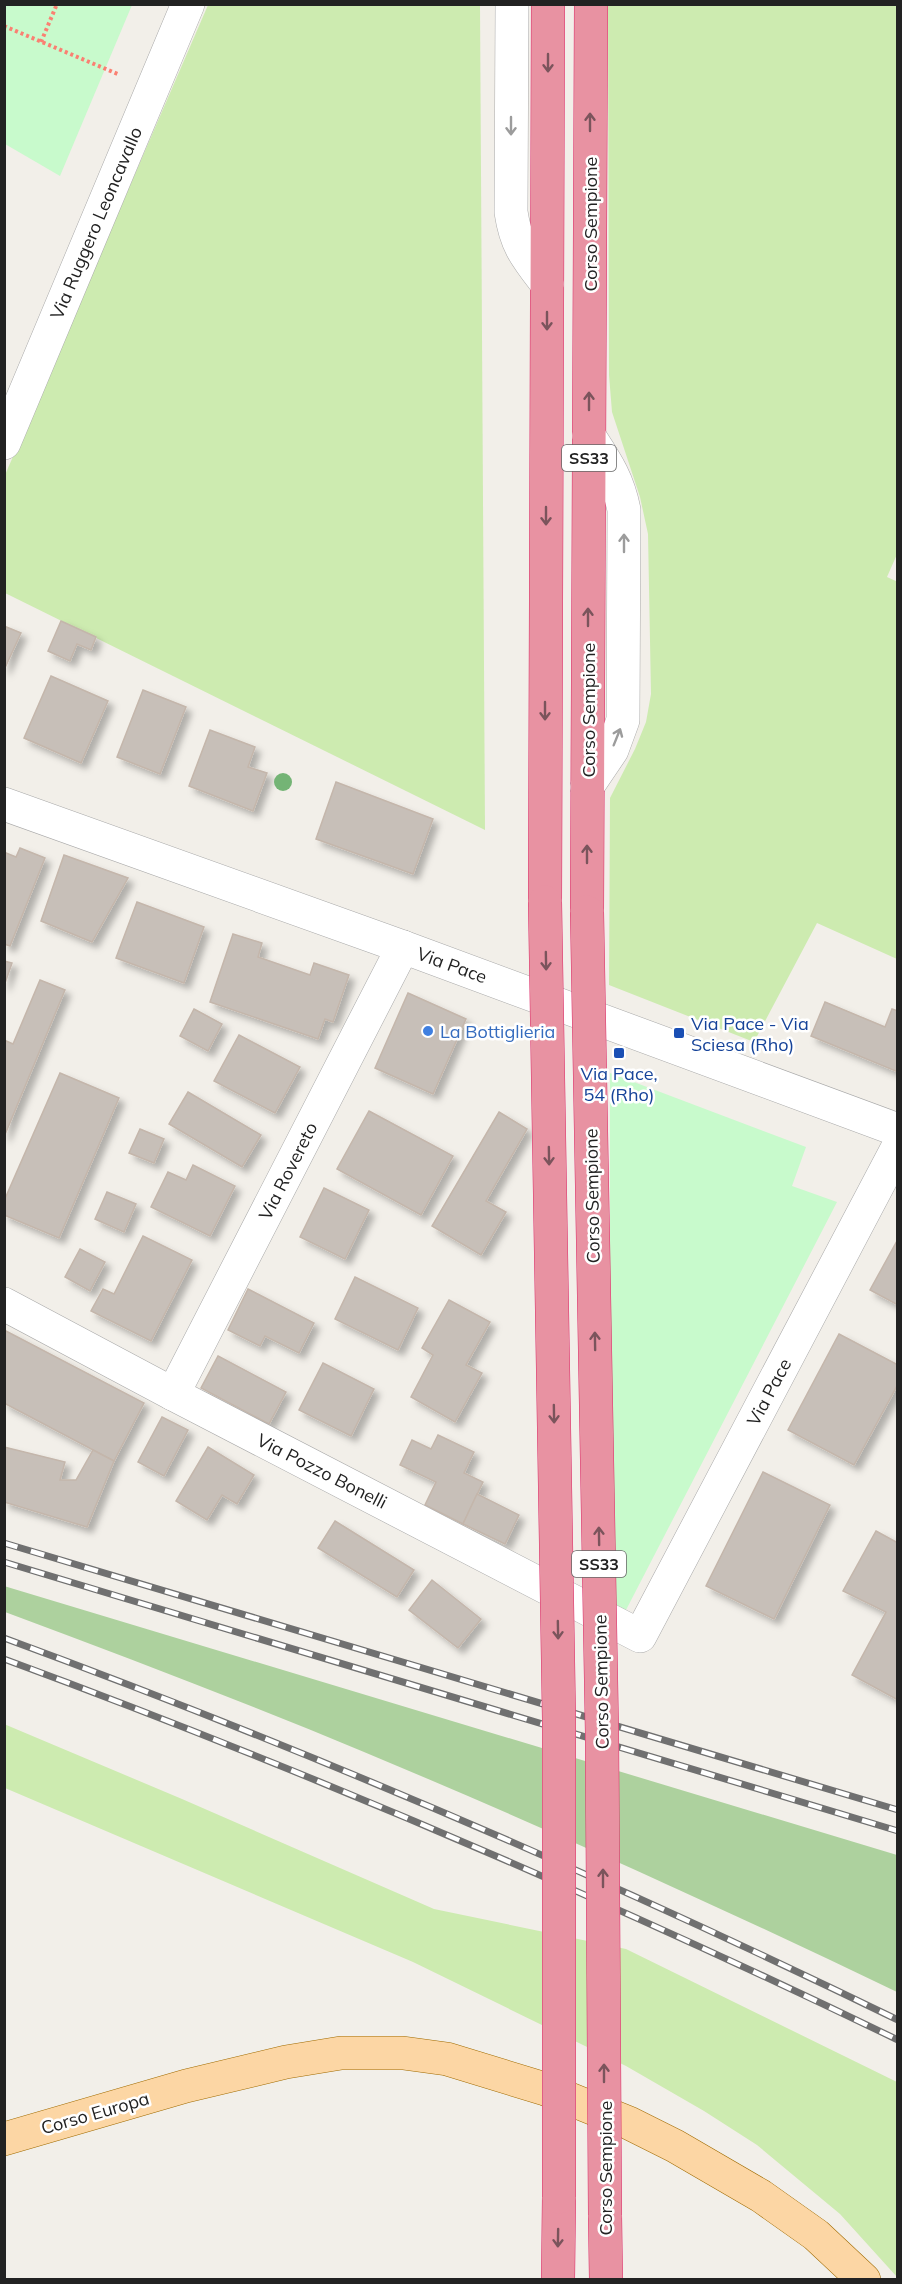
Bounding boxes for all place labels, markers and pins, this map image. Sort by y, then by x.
place label: Via Pace - Via Sciesa (Rho) [691,1012,809,1056]
place label: La Bottiglieria [440,1020,555,1043]
marker: La Bottiglieria [421,1024,435,1038]
marker: Via Pace - Via Sciesa (Rho) [672,1026,686,1040]
marker: Via Pace, 54 (Rho) [612,1046,626,1060]
place label: Via Pace, 54 (Rho) [580,1062,658,1106]

